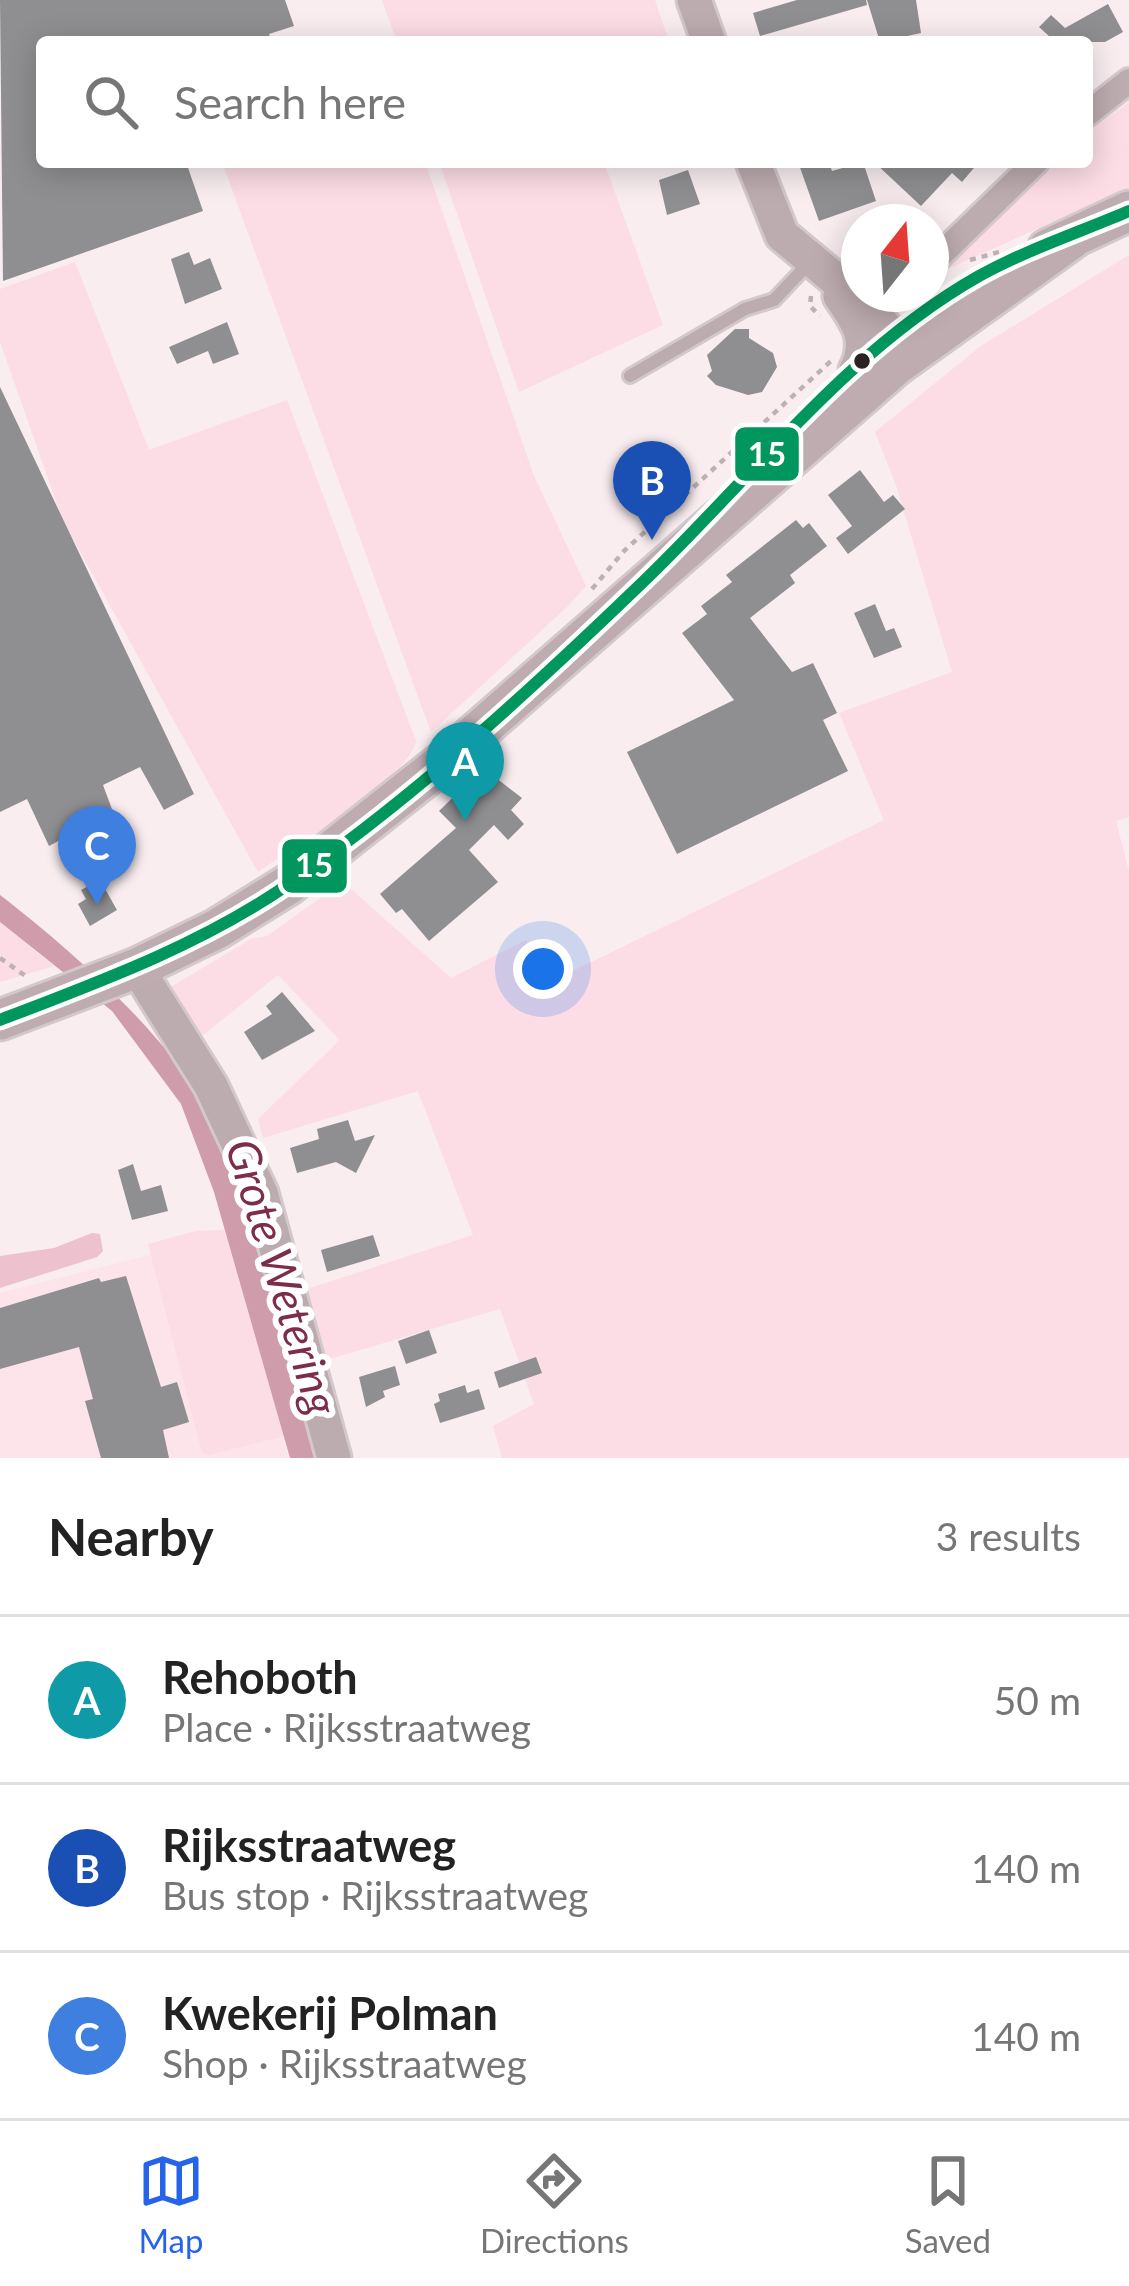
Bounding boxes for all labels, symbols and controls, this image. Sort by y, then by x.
search box [36,36,1093,168]
icon: search [78,69,144,135]
text: Search here [174,75,406,129]
north arrow [841,204,949,312]
unlabelled marker [851,350,873,372]
line badge: 15 [733,425,801,483]
text: 15 [748,433,786,473]
pin: B [613,441,691,540]
pin: A [426,722,504,821]
pin: C [58,806,136,905]
line badge: 15 [280,837,349,895]
text: 15 [295,844,333,884]
your location [513,939,573,999]
water label: Grote Wetering [215,1133,351,1422]
text: Nearby [48,1506,214,1567]
text: 3 results [936,1513,1081,1559]
text: Rehoboth [162,1650,358,1704]
text: A [73,1677,101,1723]
text: 50 m [994,1677,1081,1723]
text: Place · Rijksstraatweg [162,1704,531,1750]
text: Rijksstraatweg [162,1818,456,1872]
text: B [74,1845,100,1891]
text: 140 m [971,1845,1081,1891]
text: Bus stop · Rijksstraatweg [162,1872,588,1918]
text: Kwekerij Polman [162,1986,498,2040]
text: C [74,2013,100,2059]
text: 140 m [971,2013,1081,2059]
text: Shop · Rijksstraatweg [162,2040,527,2086]
tab: Map [138,2148,204,2260]
tab: Directions [480,2148,629,2260]
tab: Saved [905,2148,991,2260]

